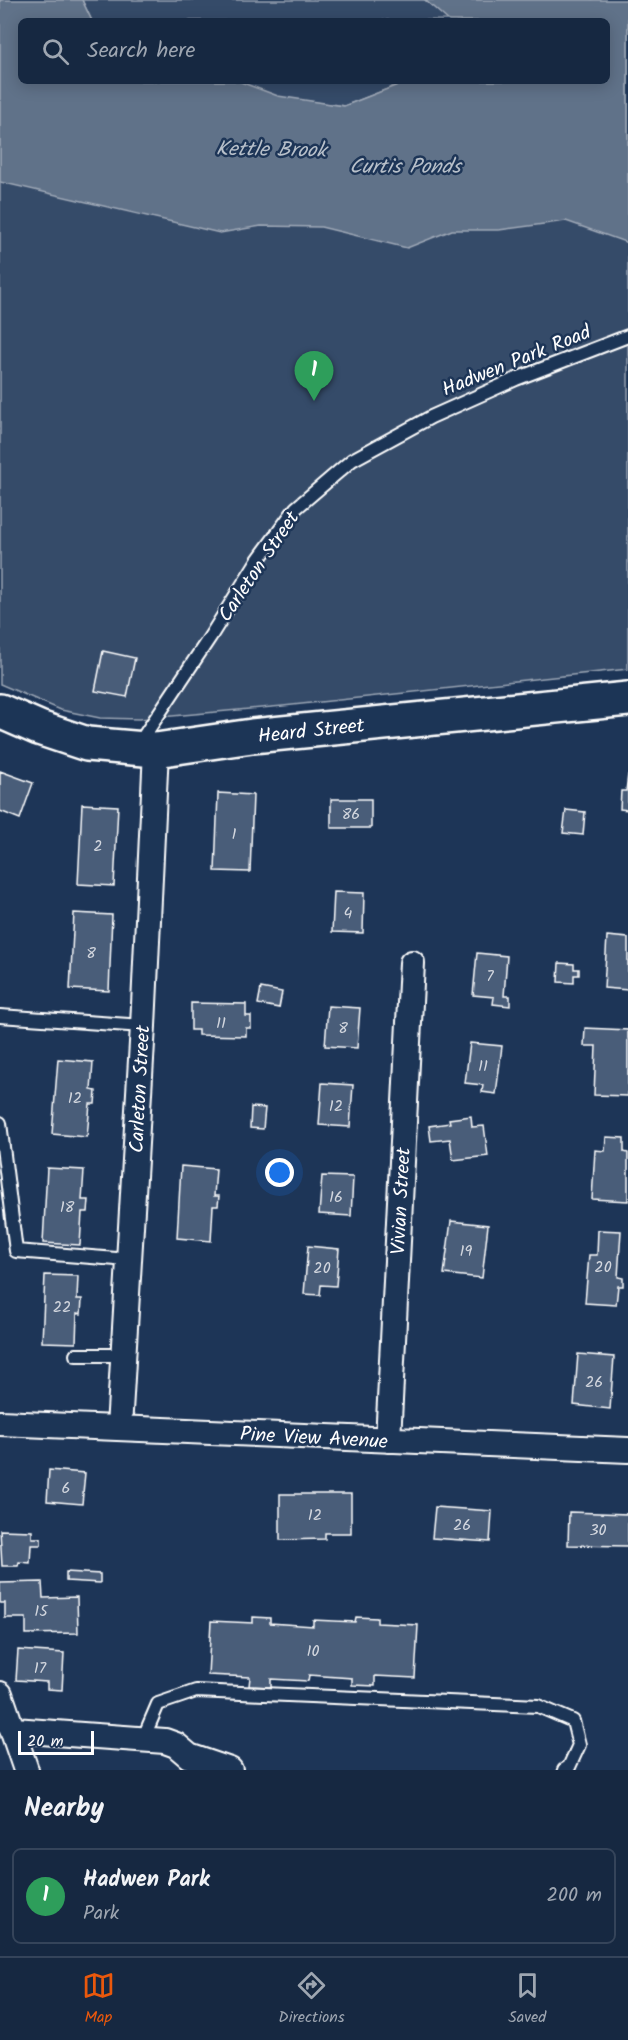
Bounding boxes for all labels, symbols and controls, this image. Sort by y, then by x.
search box [18,18,610,84]
text: Search here [87,34,195,69]
icon: search [39,35,72,68]
water label: Kettle Brook [216,133,330,168]
water label: Curtis Ponds [349,151,463,184]
street label: Hadwen Park Road [437,317,597,406]
pin: 1 [294,352,334,401]
street label: Carleton Street [211,505,309,629]
street label: Heard Street [256,710,366,754]
house number: 86 [342,802,360,827]
house number: 1 [231,822,237,847]
house number: 2 [93,834,103,859]
house number: 4 [344,901,353,926]
house number: 8 [86,941,96,966]
house number: 7 [486,964,494,989]
house number: 11 [216,1011,226,1036]
house number: 8 [338,1016,348,1041]
street label: Carleton Street [122,1024,160,1154]
house number: 11 [478,1054,488,1079]
house number: 12 [68,1086,82,1111]
house number: 12 [329,1094,343,1119]
street label: Vivian Street [383,1146,421,1256]
your location [265,1158,294,1187]
house number: 16 [329,1185,343,1210]
house number: 18 [60,1195,75,1220]
house number: 19 [460,1239,473,1264]
house number: 20 [594,1255,612,1280]
house number: 20 [313,1256,331,1281]
house number: 22 [53,1295,71,1320]
house number: 26 [585,1370,603,1395]
street label: Pine View Avenue [239,1419,389,1459]
house number: 6 [62,1476,70,1501]
house number: 12 [308,1503,322,1528]
house number: 26 [453,1513,471,1538]
house number: 30 [589,1518,607,1543]
house number: 15 [34,1599,49,1624]
house number: 10 [306,1639,320,1664]
house number: 17 [34,1656,47,1681]
scale bar [18,1728,94,1756]
text: 20 m [27,1729,63,1754]
text: Nearby [24,1788,104,1830]
text: Hadwen Park [83,1863,210,1898]
text: 1 [42,1880,49,1912]
text: 200 m [546,1880,602,1912]
text: Park [83,1898,119,1930]
tab: Map [82,1969,115,2030]
tab: Directions [278,1969,345,2030]
tab: Saved [508,1969,546,2030]

